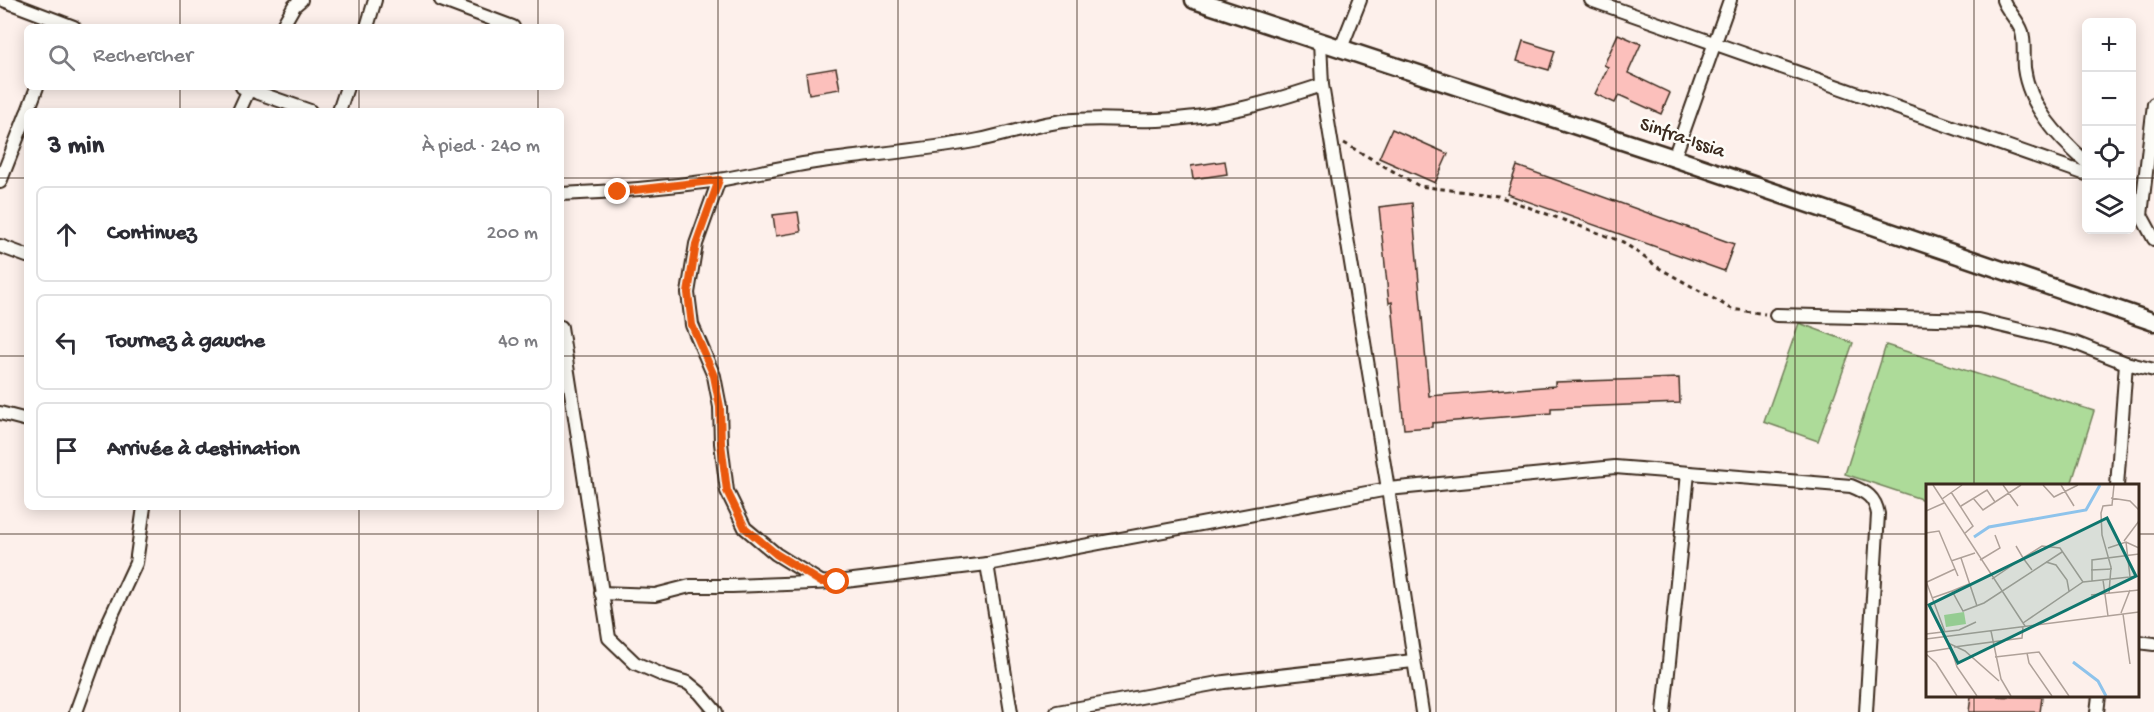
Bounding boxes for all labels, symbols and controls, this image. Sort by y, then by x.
map controls [2082,18,2136,234]
button: + [2082,18,2136,72]
search box [24,24,564,90]
icon: search [45,41,78,74]
text: Rechercher [93,44,193,70]
button: − [2082,72,2136,126]
street label: Sinfra-Issia [1636,114,1729,165]
button: locate [2082,126,2136,180]
text: 3 min [48,132,104,163]
text: À pied · 240 m [422,136,540,159]
route end [604,178,630,204]
button: layers [2082,180,2136,234]
icon: ahead [50,218,83,251]
text: Continuez [107,221,196,247]
text: 200 m [487,223,538,246]
icon: left [50,326,83,359]
text: Tournez à gauche [107,329,265,355]
text: 40 m [498,331,538,354]
icon: arrive [50,434,83,467]
text: Arrivée à destination [107,437,300,463]
inset map [1926,484,2139,697]
route start [823,568,849,594]

